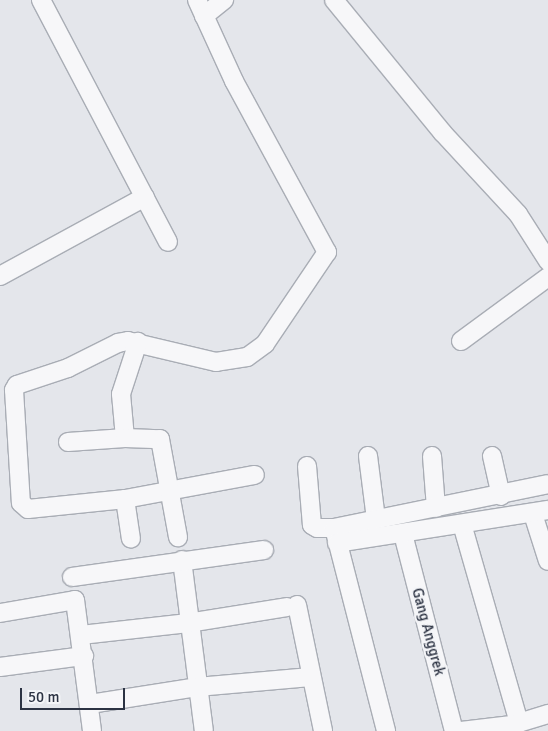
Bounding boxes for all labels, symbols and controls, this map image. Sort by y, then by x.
street label: Gang Anggrek [408,586,448,678]
scale bar [22,678,128,710]
text: 50 m [28,688,59,706]

